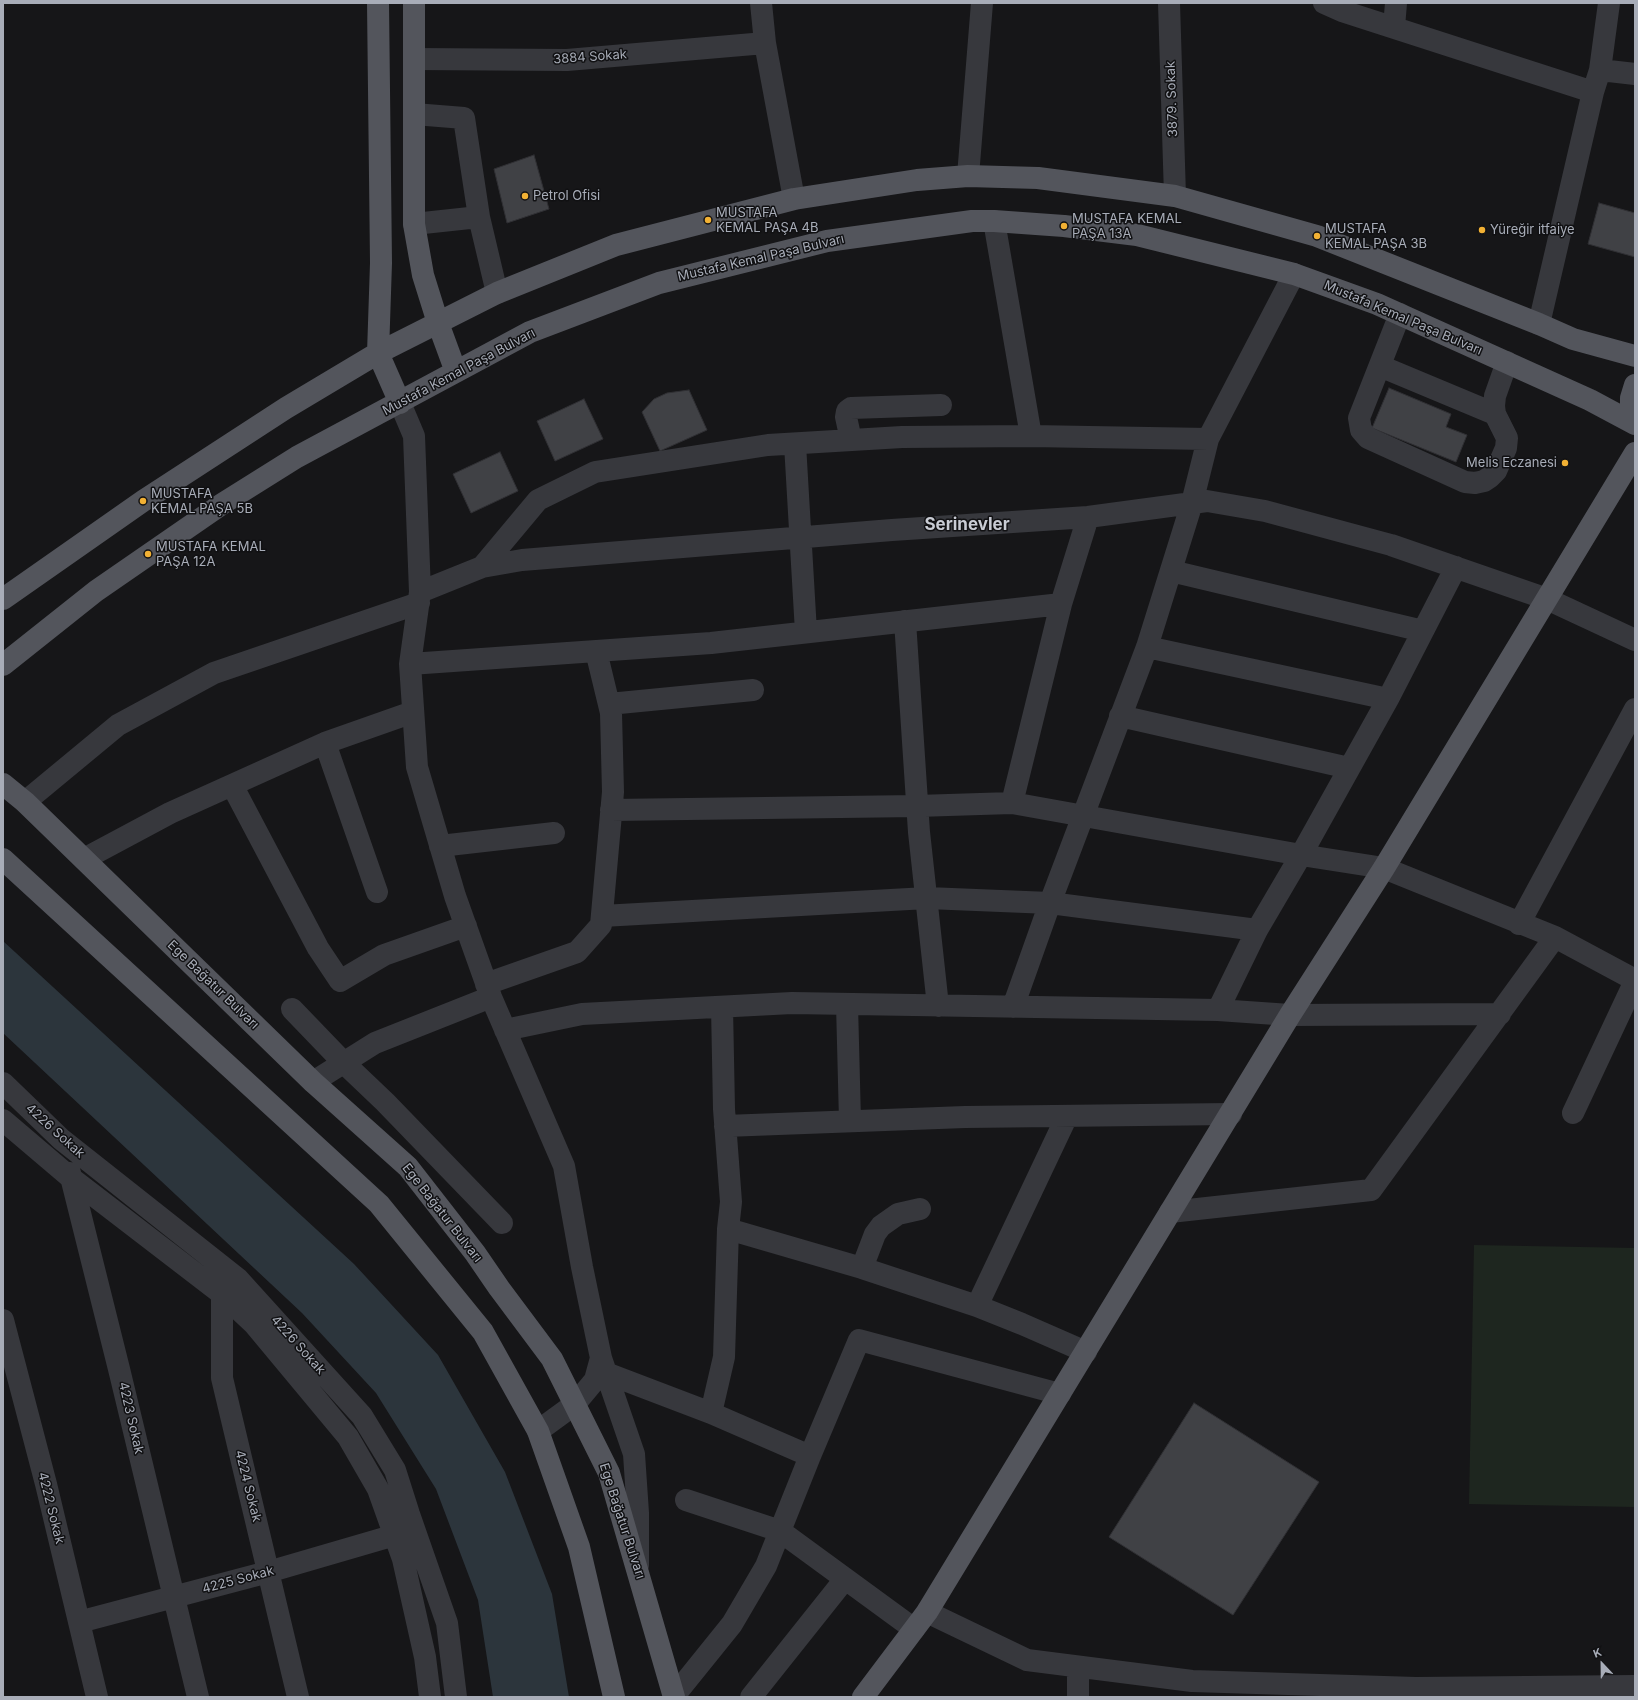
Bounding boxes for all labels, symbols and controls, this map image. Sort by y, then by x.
street label: 3884 Sokak [553,47,627,67]
street label: 3879. Sokak [1163,61,1181,137]
place label: Petrol Ofisi [533,188,600,204]
marker: Petrol Ofisi [520,191,530,201]
place label: MUSTAFA KEMAL PAŞA 4B [716,205,818,236]
place label: MUSTAFA KEMAL PAŞA 13A [1072,211,1182,242]
marker: MUSTAFA KEMAL PAŞA 4B [703,215,713,225]
marker: MUSTAFA KEMAL PAŞA 13A [1059,221,1069,231]
place label: MUSTAFA KEMAL PAŞA 3B [1325,221,1427,252]
place label: Yüreğir itfaiye [1490,222,1575,238]
marker: Yüreğir itfaiye [1477,225,1487,235]
street label: Mustafa Kemal Paşa Bulvarı [676,231,846,285]
marker: MUSTAFA KEMAL PAŞA 3B [1312,231,1322,241]
street label: Mustafa Kemal Paşa Bulvarı [1322,278,1484,358]
street label: Mustafa Kemal Paşa Bulvarı [380,325,538,419]
place label: Melis Eczanesi [1466,455,1557,471]
marker: Melis Eczanesi [1560,458,1570,468]
place label: MUSTAFA KEMAL PAŞA 5B [151,486,253,517]
marker: MUSTAFA KEMAL PAŞA 5B [138,496,148,506]
district label: Serinevler [924,515,1010,535]
place label: MUSTAFA KEMAL PAŞA 12A [156,539,266,570]
marker: MUSTAFA KEMAL PAŞA 12A [143,549,153,559]
street label: Ege Bağatur Bulvarı [164,937,262,1033]
street label: 4226 Sokak [22,1101,88,1161]
street label: Ege Bağatur Bulvarı [399,1161,485,1265]
street label: 4226 Sokak [268,1312,328,1378]
street label: 4223 Sokak [115,1380,147,1456]
street label: 4224 Sokak [232,1448,264,1524]
street label: Ege Bağatur Bulvarı [596,1461,648,1581]
street label: 4222 Sokak [35,1470,67,1546]
street label: 4225 Sokak [200,1563,276,1597]
north arrow [1582,1644,1622,1684]
text: K [1591,1645,1604,1661]

